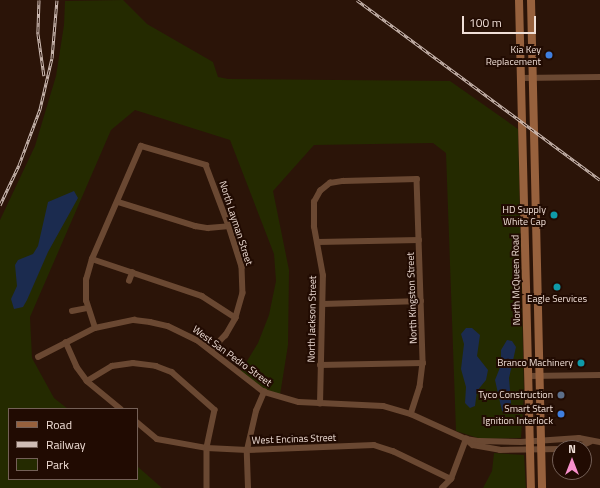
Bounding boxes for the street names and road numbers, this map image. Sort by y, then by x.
street label: North Layman Street [217,179,255,267]
street label: North McQueen Road [509,235,523,325]
street label: North Kingston Street [404,252,420,344]
street label: North Jackson Street [305,275,319,363]
street label: West San Pedro Street [190,323,274,389]
street label: West Encinas Street [252,432,336,446]

